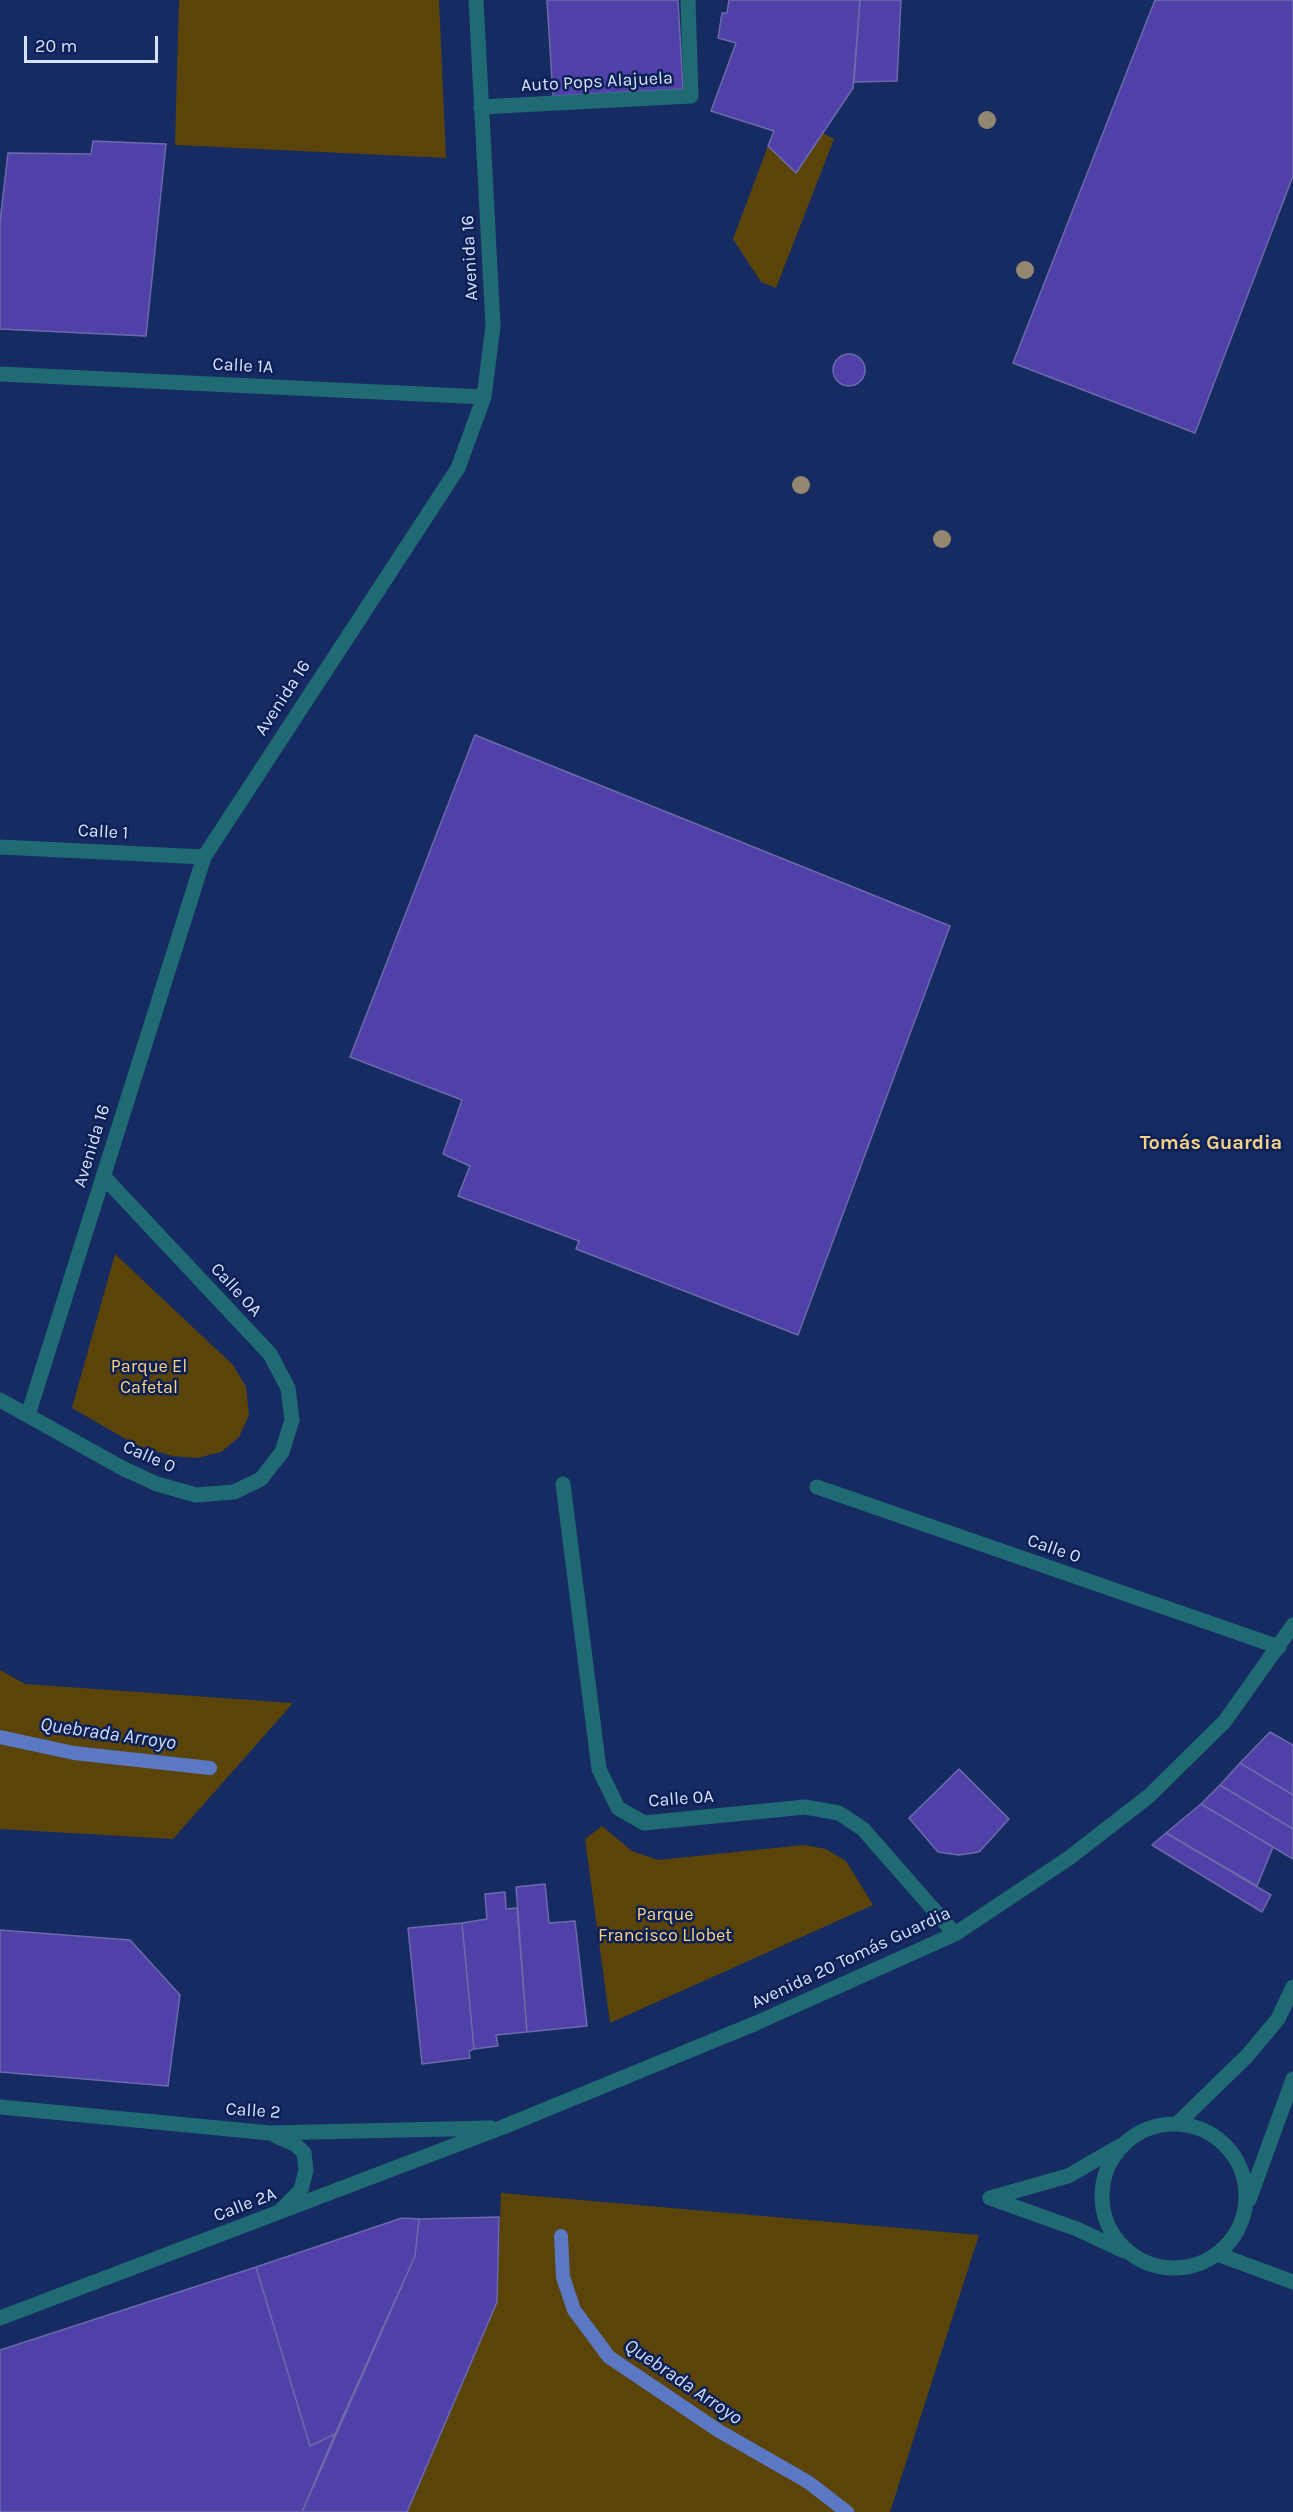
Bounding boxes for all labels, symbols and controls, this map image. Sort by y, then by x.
scale bar [27,24,160,62]
text: 20 m [35,35,77,57]
street label: Auto Pops Alajuela [520,67,674,97]
street label: Avenida 16 [457,215,483,301]
street label: Calle 1A [212,354,274,378]
street label: Avenida 16 [251,656,315,740]
street label: Calle 1 [77,820,129,844]
street label: Avenida 16 [69,1102,115,1190]
district label: Tomás Guardia [1140,1131,1282,1155]
street label: Calle 0A [206,1259,266,1321]
park label: Parque El Cafetal [111,1356,187,1398]
street label: Calle 0 [119,1436,179,1478]
street label: Calle 0 [1024,1530,1084,1568]
water label: Quebrada Arroyo [39,1713,177,1755]
street label: Calle 0A [648,1786,714,1812]
street label: Avenida 20 Tomás Guardia [748,1902,954,2014]
park label: Parque Francisco Llobet [598,1904,732,1946]
street label: Calle 2 [225,2098,281,2124]
street label: Calle 2A [211,2183,279,2227]
water label: Quebrada Arroyo [620,2334,746,2430]

